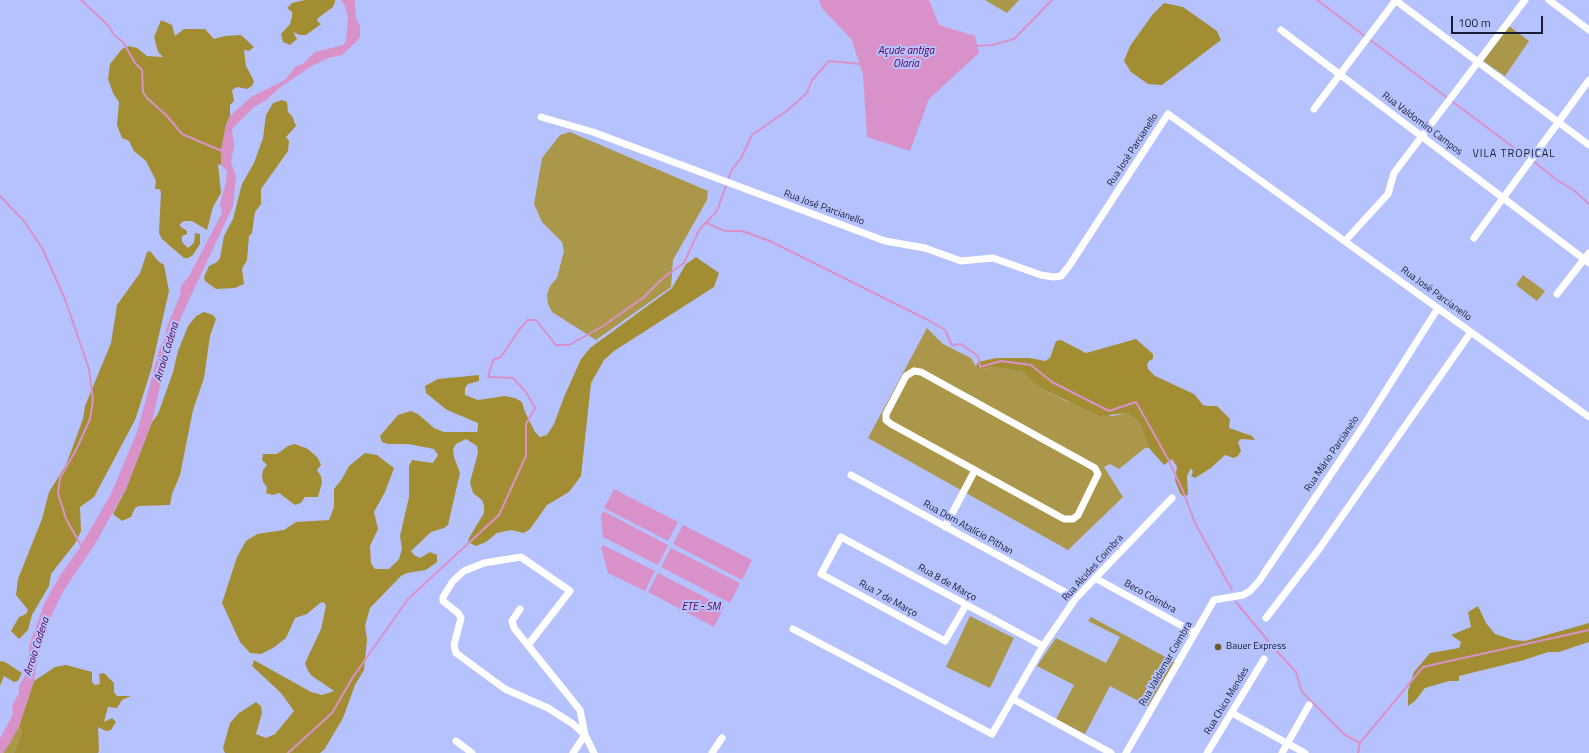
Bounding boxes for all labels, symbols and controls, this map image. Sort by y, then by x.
scale bar [1453,8,1545,34]
text: 100 m [1458,13,1491,32]
water label: Açude antiga Olaria [878,44,934,70]
street label: Rua Valdomiro Campos [1379,90,1465,158]
street label: Rua José Parcianello [1105,111,1161,189]
district label: VILA TROPICAL [1472,147,1556,161]
street label: Rua José Parcianello [782,188,866,228]
street label: Rua José Parcianello [1398,264,1474,324]
water label: Arroio Cadena [152,321,182,383]
street label: Rua Mário Parcianelo [1302,414,1362,494]
street label: Rua Dom Atalício Pithan [921,498,1015,558]
street label: Rua Alcides Coimbra [1060,532,1126,604]
street label: Rua 8 de Março [916,562,978,604]
street label: Rua 7 de Março [857,578,919,620]
street label: Beco Coimbra [1122,578,1178,616]
water label: ETE - SM [682,600,720,614]
water label: Arroio Cadena [21,616,53,678]
street label: Rua Valdemar Coimbra [1137,620,1195,708]
place label: Bauer Express [1226,641,1286,653]
marker: Bauer Express [1213,642,1223,652]
street label: Rua Chico Mendes [1202,665,1252,737]

